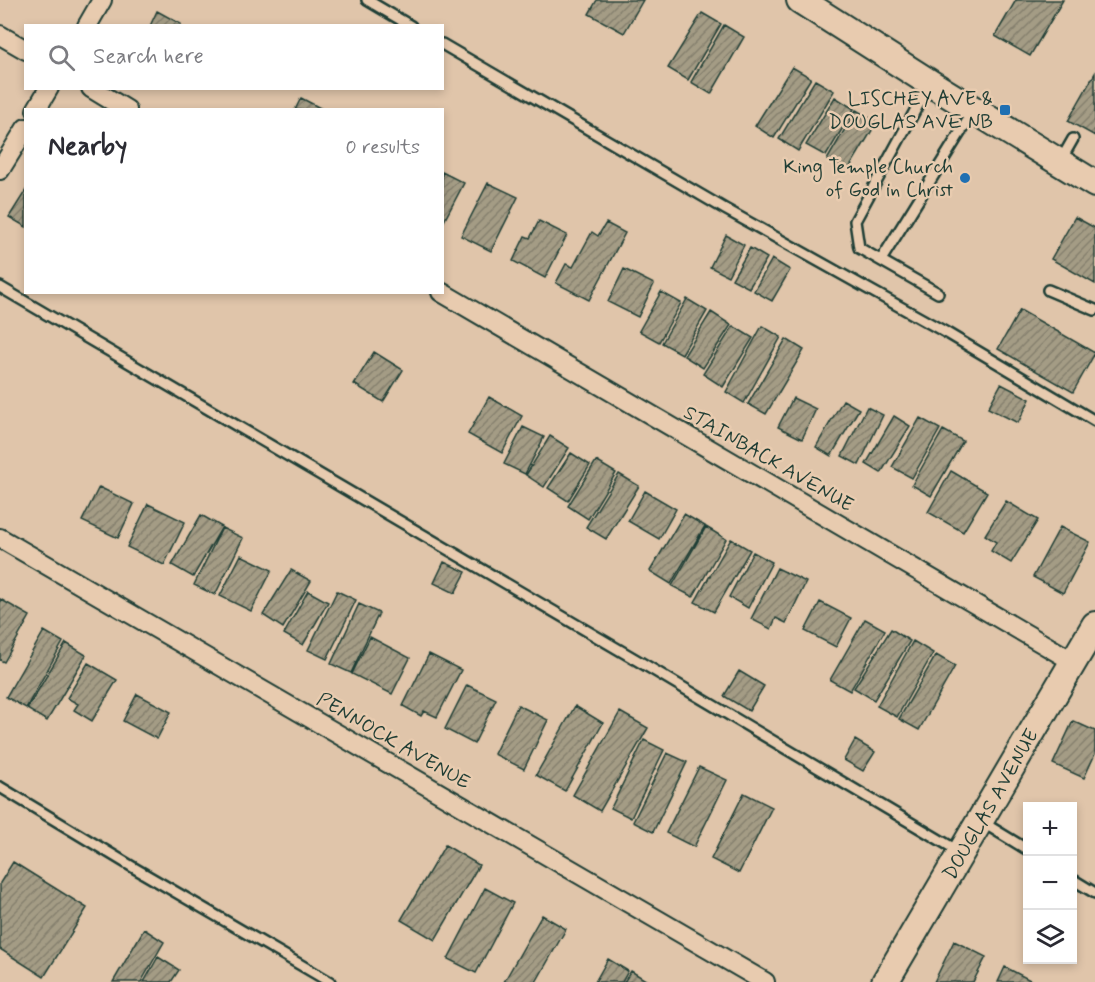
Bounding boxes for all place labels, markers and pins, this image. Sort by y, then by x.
place label: LISCHEY AVE & DOUGLAS AVE NB [828,86,993,136]
marker: LISCHEY AVE & DOUGLAS AVE NB [998,103,1012,117]
place label: King Temple Church of God in Christ [783,154,953,204]
marker: King Temple Church of God in Christ [958,171,972,185]

